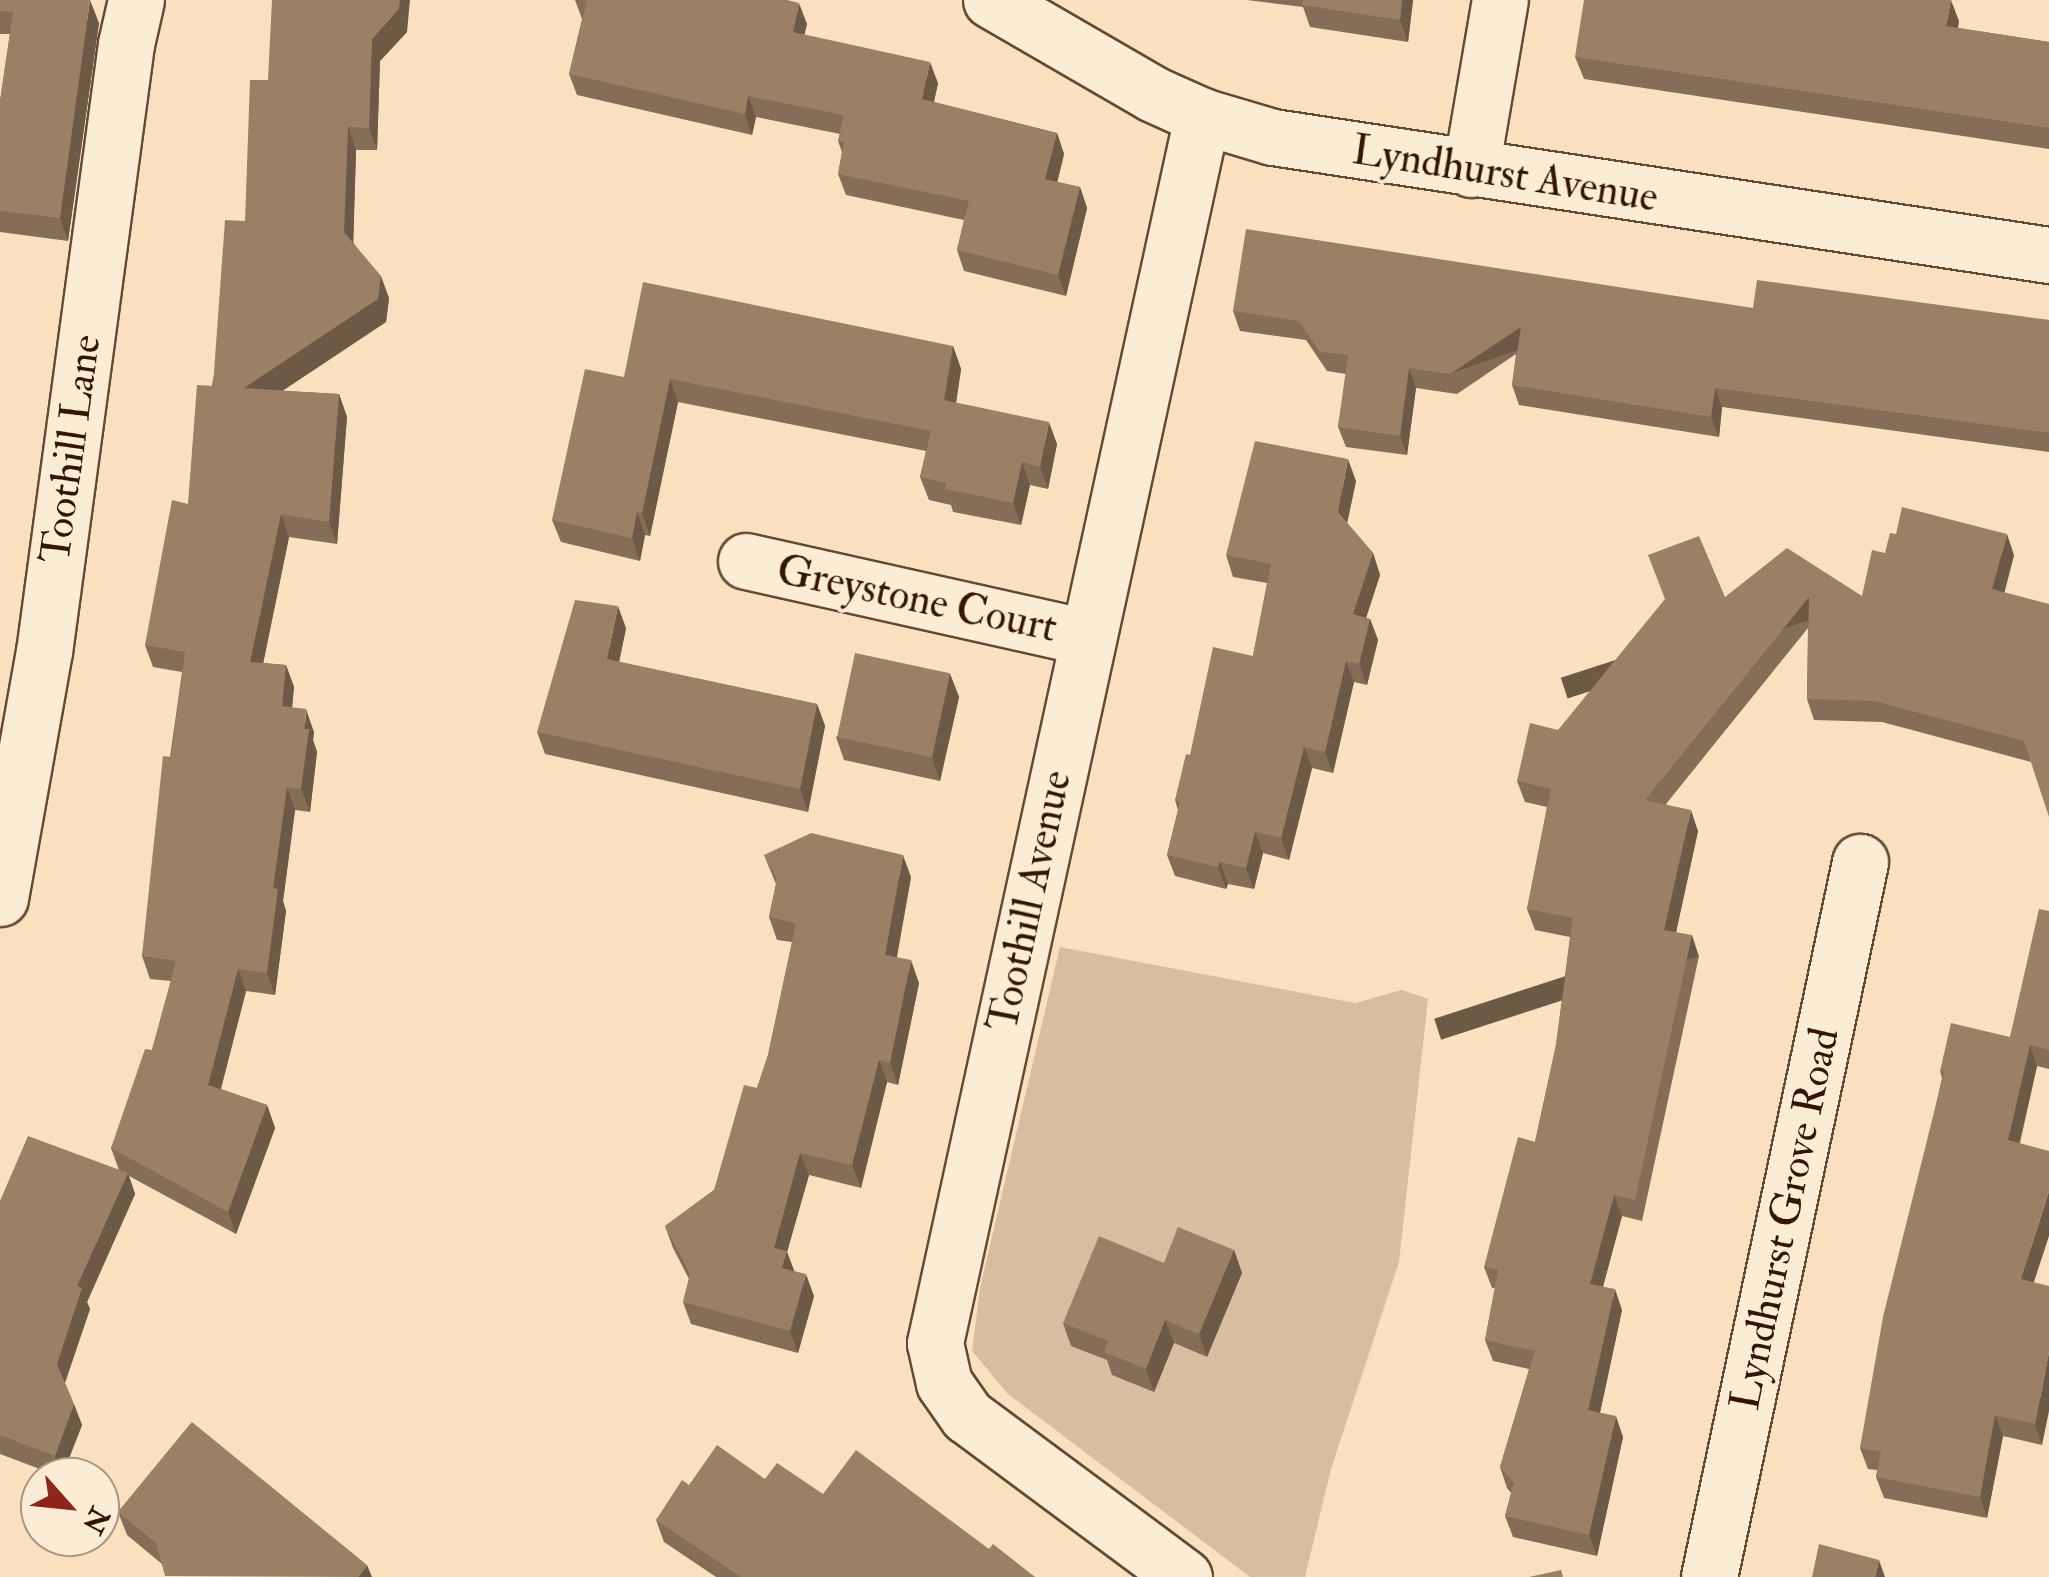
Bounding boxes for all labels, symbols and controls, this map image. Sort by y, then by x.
street label: Lyndhurst Avenue [1349,125,1661,223]
street label: Toothill Lane [30,331,112,567]
street label: Greystone Court [772,545,1062,653]
street label: Toothill Avenue [978,766,1082,1036]
street label: Lyndhurst Grove Road [1720,1023,1850,1415]
north arrow [20,1457,120,1557]
text: N [74,1501,117,1539]

